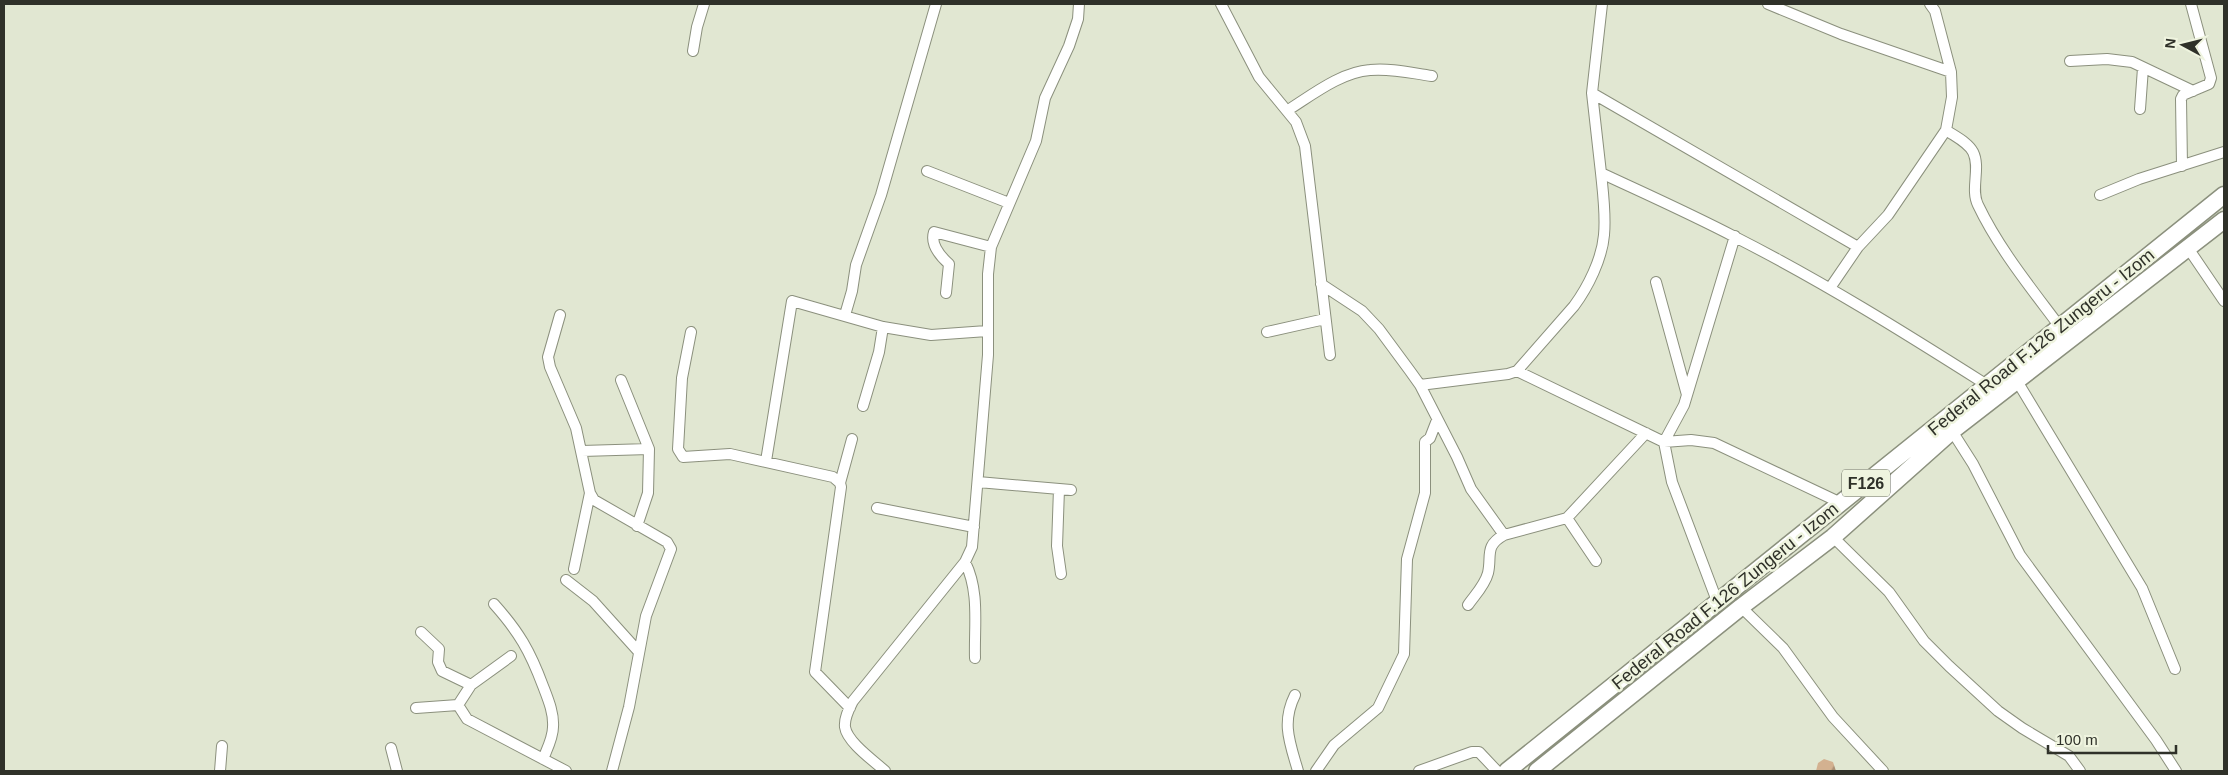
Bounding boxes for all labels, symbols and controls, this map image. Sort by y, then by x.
north arrow [2158,20,2208,70]
text: N [2162,37,2179,49]
street label: Federal Road F.126 Zungeru - Izom [1924,245,2158,439]
road number: F126 [1842,469,1890,496]
street label: Federal Road F.126 Zungeru - Izom [1608,499,1842,693]
scale bar [2048,722,2176,754]
text: 100 m [2056,731,2098,748]

